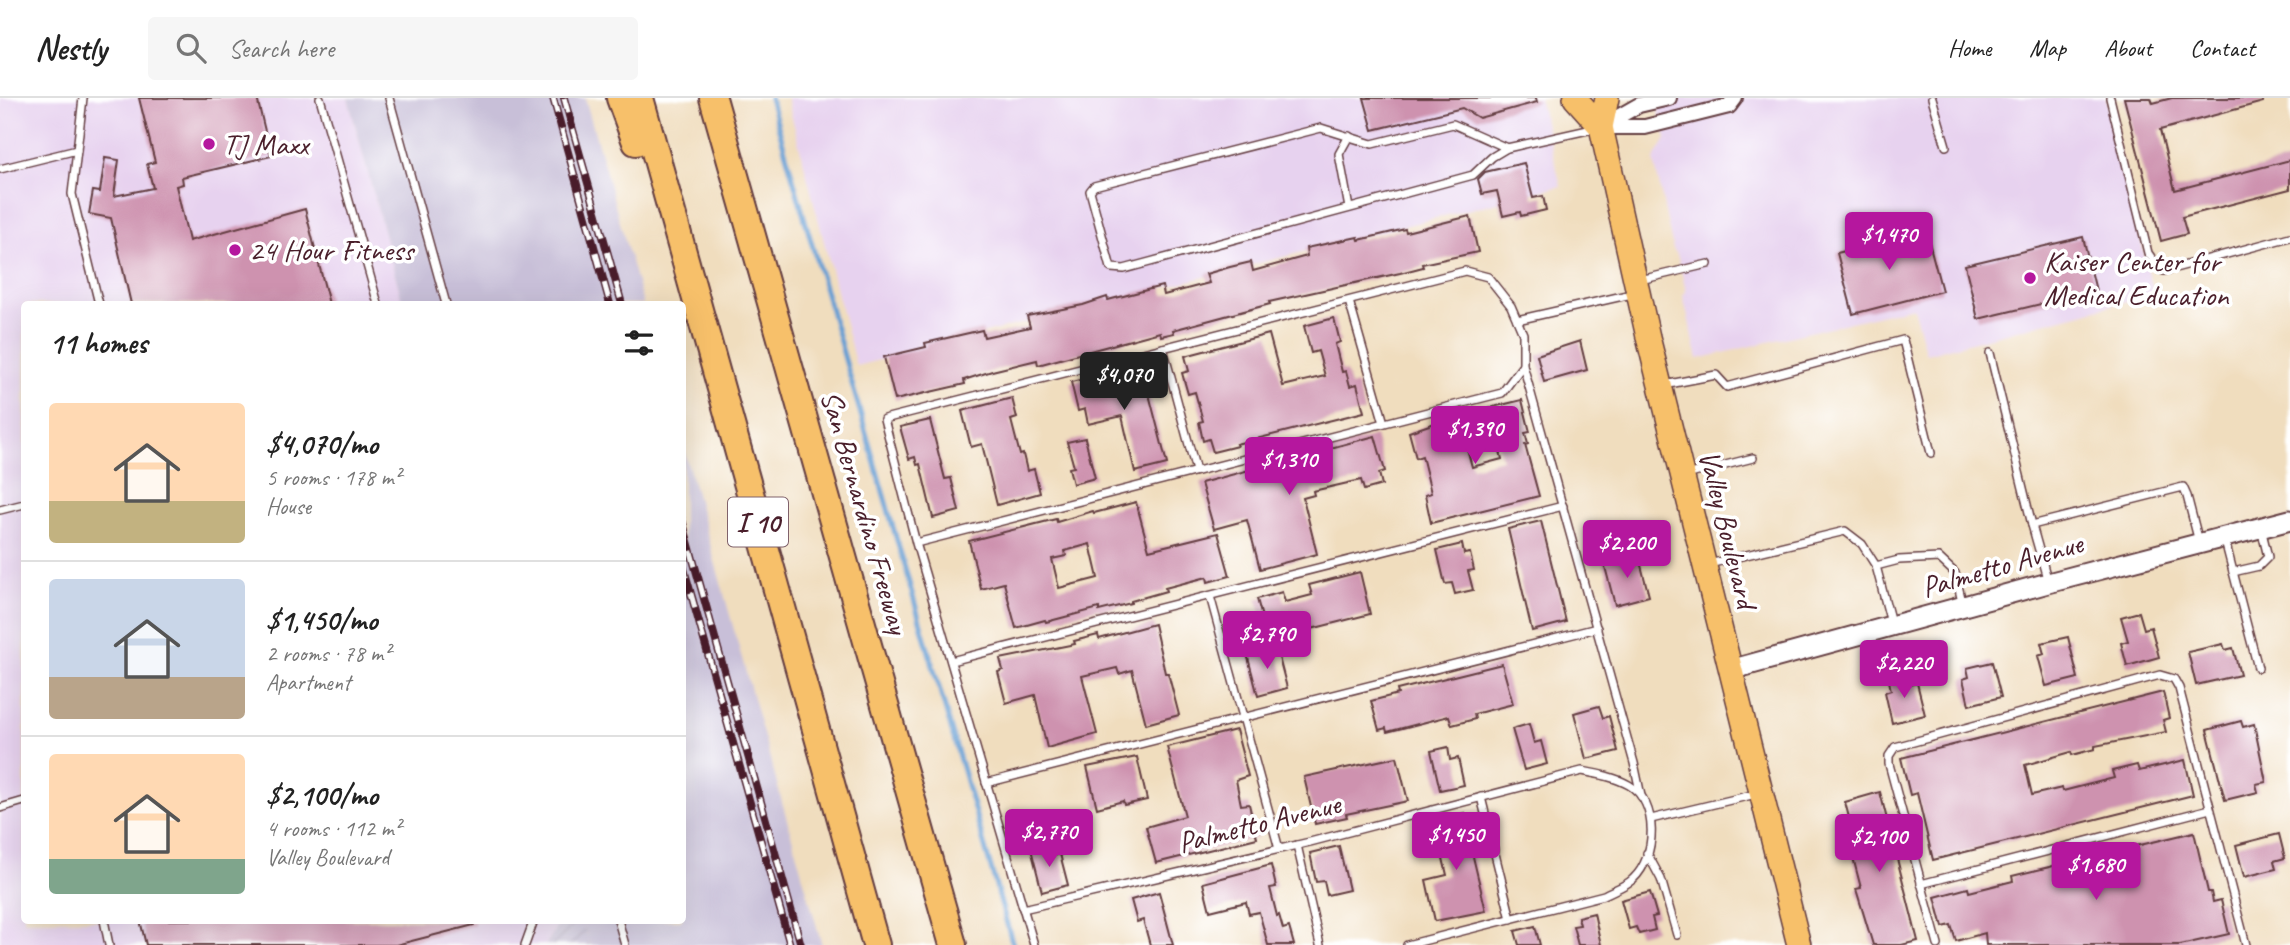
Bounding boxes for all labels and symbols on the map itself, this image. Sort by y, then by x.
place label: TJ Maxx [223,125,311,163]
marker: TJ Maxx [201,136,217,152]
pin: $1,470 [1832,212,1946,272]
place label: 24 Hour Fitness [249,231,416,269]
marker: 24 Hour Fitness [227,242,243,258]
place label: Kaiser Center for Medical Education [2044,242,2230,314]
marker: Kaiser Center for Medical Education [2022,270,2038,286]
pin: $4,070 [1067,352,1181,412]
street label: San Bernardino Freeway [812,386,919,640]
pin: $1,390 [1418,406,1532,466]
pin: $1,310 [1232,438,1346,497]
street label: Valley Boulevard [1690,446,1767,616]
road number: I 10 [728,498,788,546]
pin: $2,200 [1570,520,1684,580]
street label: Palmetto Avenue [1917,523,2089,606]
pin: $2,790 [1210,612,1324,671]
pin: $2,220 [1847,640,1961,700]
street label: Palmetto Avenue [1174,784,1346,861]
pin: $2,770 [992,810,1106,869]
pin: $1,450 [1399,812,1513,872]
pin: $2,100 [1822,814,1936,874]
pin: $1,680 [2039,842,2153,902]

